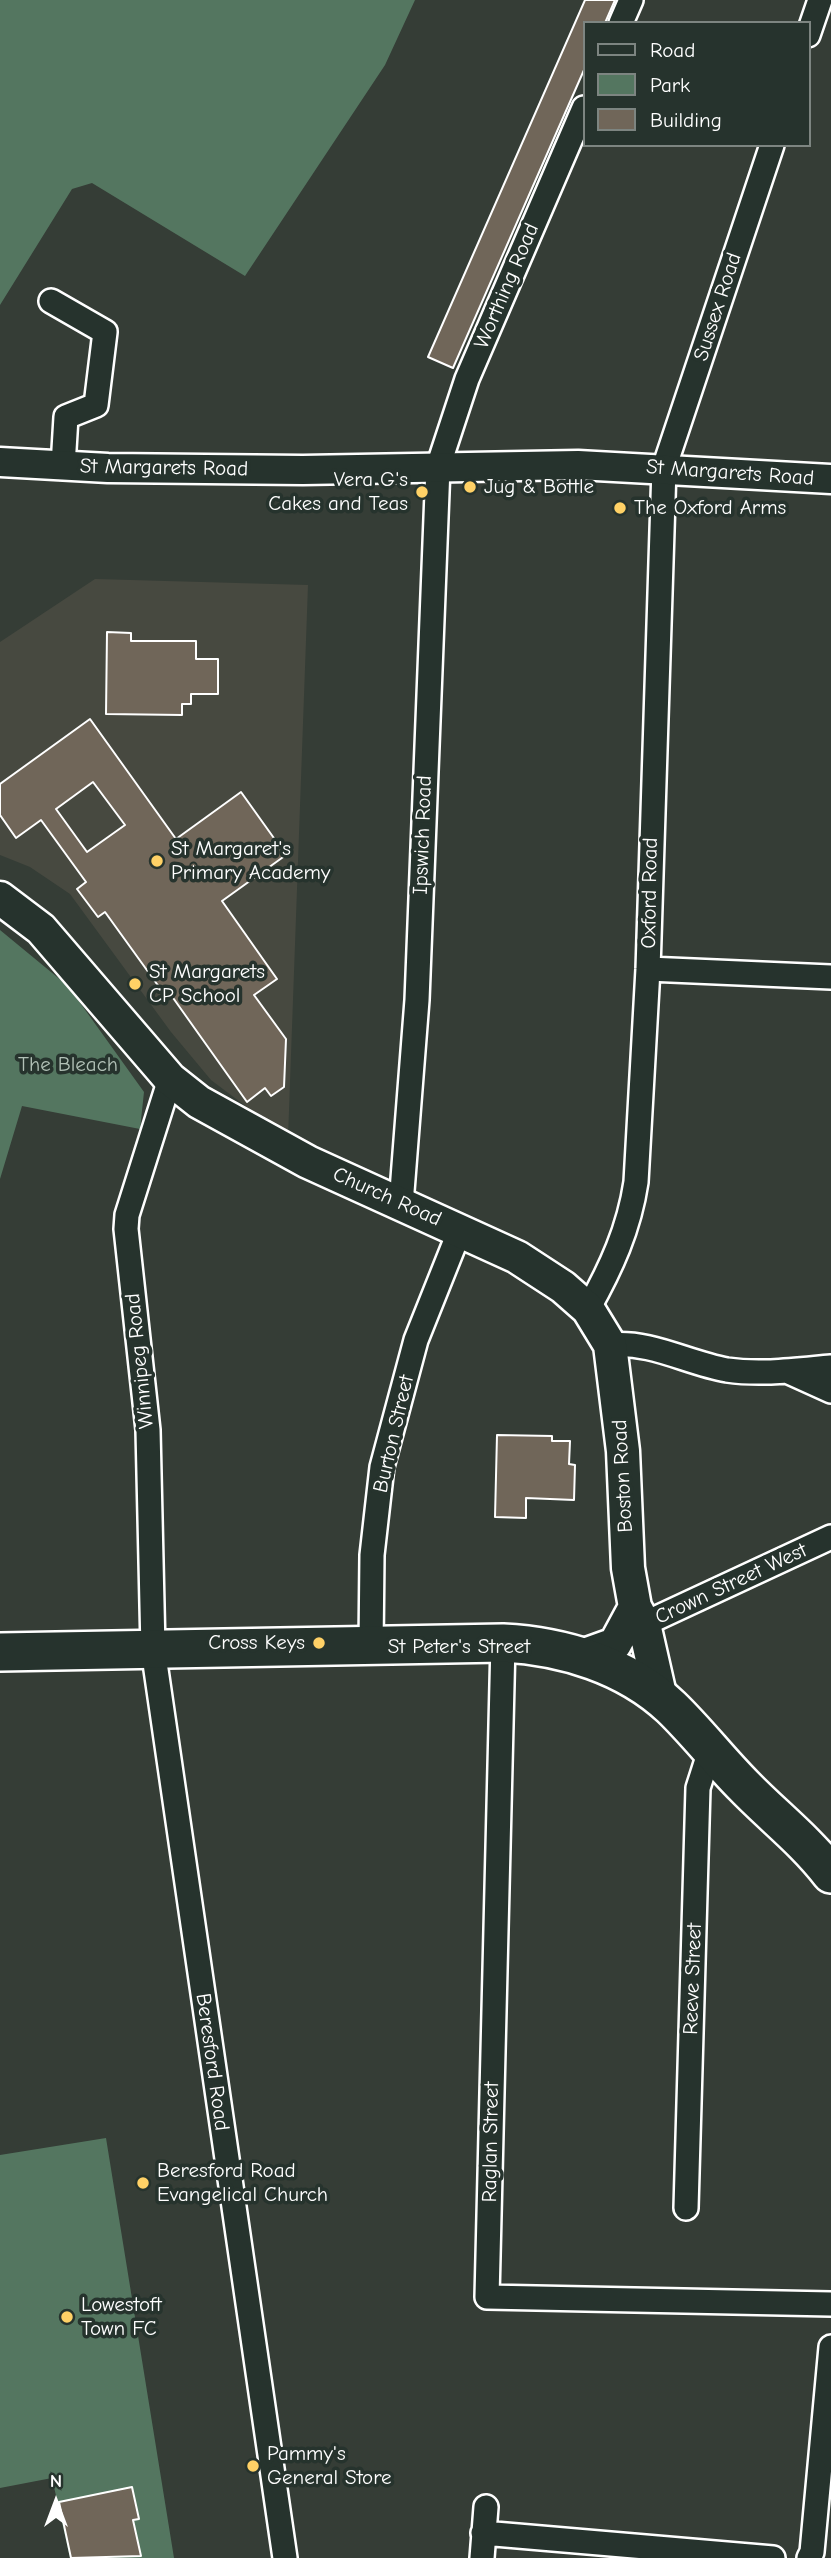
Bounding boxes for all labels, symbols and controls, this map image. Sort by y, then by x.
legend [582,21,810,147]
text: Road [650,38,695,62]
text: Park [650,73,690,97]
text: Building [650,108,722,132]
street label: Worthing Road [469,219,545,353]
street label: Sussex Road [689,250,747,364]
street label: St Margarets Road [80,454,248,482]
street label: St Margarets Road [645,455,815,491]
place label: Vera G's Cakes and Teas [268,467,408,517]
place label: Jug & Bottle [484,474,594,500]
marker: Jug & Bottle [462,479,478,495]
marker: Vera G's Cakes and Teas [414,484,430,500]
place label: The Oxford Arms [634,495,786,521]
marker: The Oxford Arms [612,500,628,516]
street label: Ipswich Road [408,775,438,895]
place label: St Margaret's Primary Academy [171,836,330,886]
street label: Oxford Road [636,837,664,949]
marker: St Margaret's Primary Academy [149,853,165,869]
place label: St Margarets CP School [149,959,265,1009]
marker: St Margarets CP School [127,976,143,992]
park label: The Bleach [18,1052,118,1078]
street label: Church Road [329,1162,445,1232]
street label: Winnipeg Road [120,1292,160,1430]
street label: Burton Street [368,1373,420,1495]
street label: Boston Road [607,1419,639,1533]
street label: Crown Street West [651,1538,811,1630]
place label: Cross Keys [208,1630,305,1656]
street label: St Peter's Street [388,1634,530,1660]
marker: Cross Keys [311,1635,327,1651]
street label: Reeve Street [678,1923,708,2035]
street label: Beresford Road [190,1992,234,2132]
street label: Raglan Street [477,2081,505,2203]
place label: Beresford Road Evangelical Church [157,2158,328,2208]
marker: Beresford Road Evangelical Church [135,2175,151,2191]
place label: Lowestoft Town FC [81,2292,162,2342]
marker: Lowestoft Town FC [59,2309,75,2325]
place label: Pammy's General Store [267,2441,392,2491]
marker: Pammy's General Store [245,2458,261,2474]
north arrow [21,2467,91,2537]
text: N [50,2470,62,2492]

